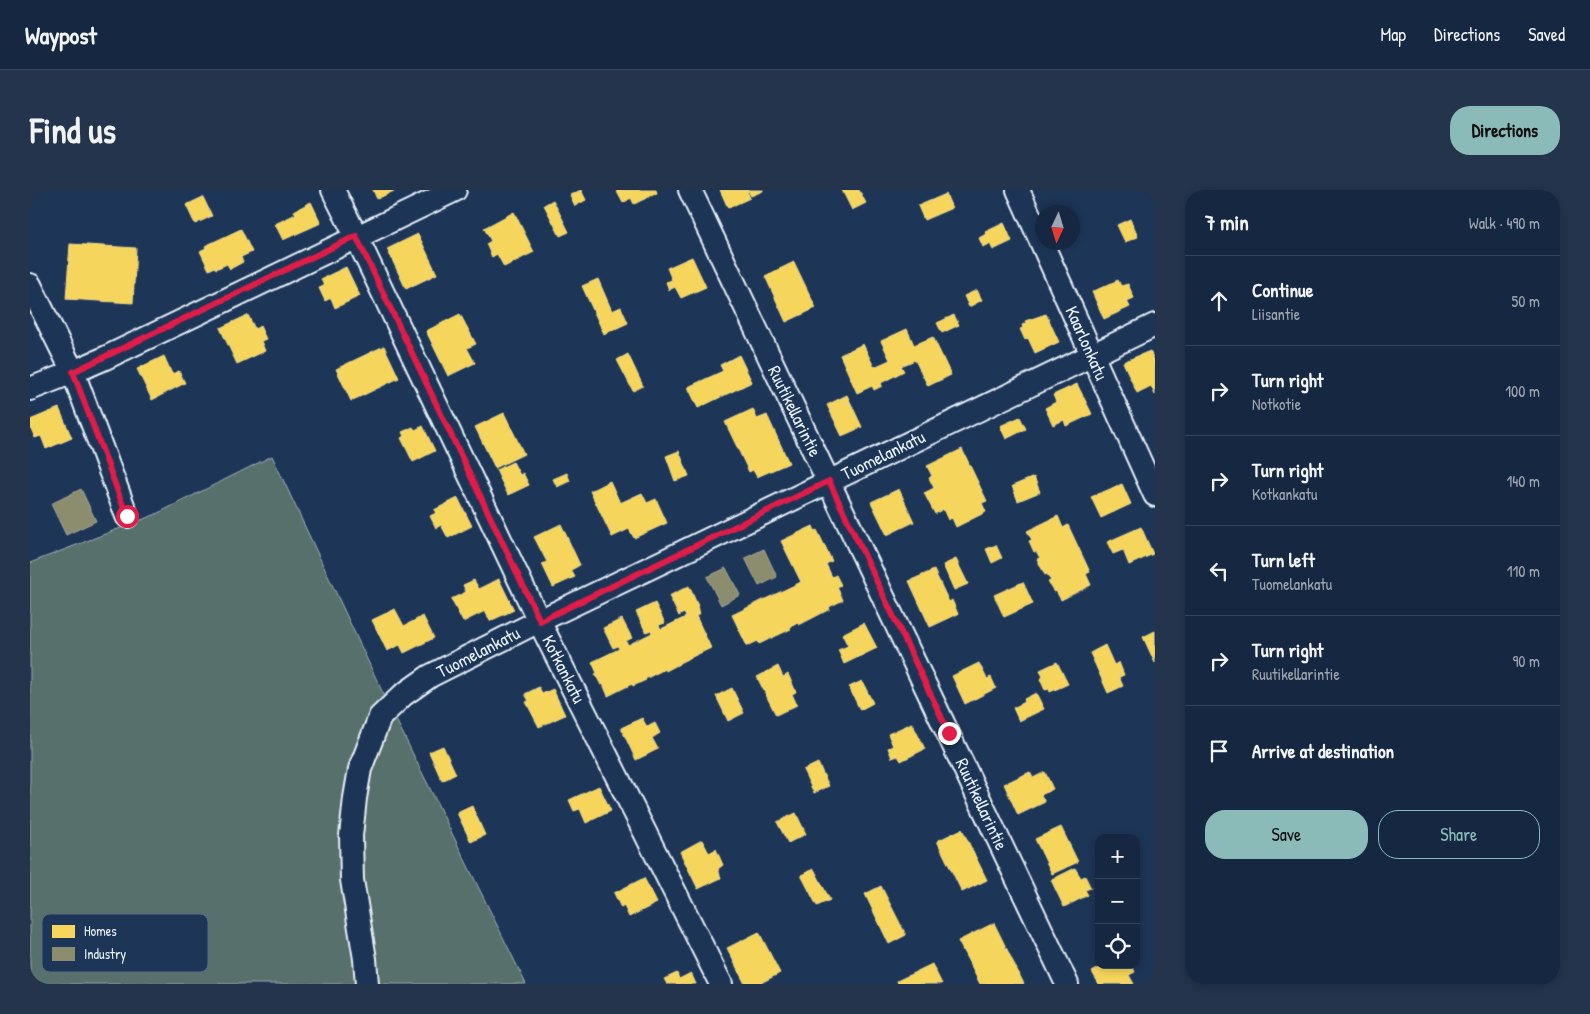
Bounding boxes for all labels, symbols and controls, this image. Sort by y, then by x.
text: Waypost [25,19,97,51]
text: Map [1381,22,1406,47]
text: Directions [1434,22,1500,47]
text: Saved [1528,22,1565,47]
button: Directions [1450,106,1560,155]
text: Find us [30,107,116,154]
north arrow [1035,205,1080,250]
text: 7 min [1205,208,1249,237]
text: Walk · 490 m [1469,212,1540,234]
text: Continue [1252,277,1313,303]
icon: ahead [1205,287,1233,315]
text: 50 m [1512,290,1540,312]
street label: Kaarlonkatu [1060,302,1114,384]
text: Liisantie [1252,303,1300,325]
street label: Ruutikellarintie [762,361,828,461]
text: Turn right [1252,367,1323,393]
icon: right [1205,377,1233,405]
text: 100 m [1505,380,1540,402]
text: Notkotie [1252,393,1301,415]
street label: Tuomelankatu [837,424,929,486]
text: Turn right [1252,457,1323,483]
icon: right [1205,467,1233,495]
text: 140 m [1506,470,1540,492]
text: Kotkankatu [1252,483,1317,505]
route start [116,505,139,528]
text: Turn left [1252,547,1315,573]
icon: left [1205,557,1233,585]
text: 110 m [1507,560,1540,582]
text: Tuomelankatu [1252,573,1332,595]
street label: Tuomelankatu [432,620,524,684]
street label: Kotkankatu [536,631,592,707]
text: Turn right [1252,637,1323,663]
icon: right [1205,647,1233,675]
text: 90 m [1512,650,1540,672]
text: Ruutikellarintie [1252,663,1340,685]
route end [938,722,961,745]
icon: arrive [1205,737,1233,765]
text: Arrive at destination [1252,738,1394,764]
street label: Ruutikellarintie [950,754,1014,854]
button: Save [1205,810,1368,859]
button: Share [1378,810,1540,859]
map controls [1095,834,1140,969]
button: + [1095,834,1140,879]
button: − [1095,879,1140,924]
legend [42,914,208,972]
text: Homes [84,921,117,940]
button: locate [1095,924,1140,969]
text: Industry [84,944,126,964]

